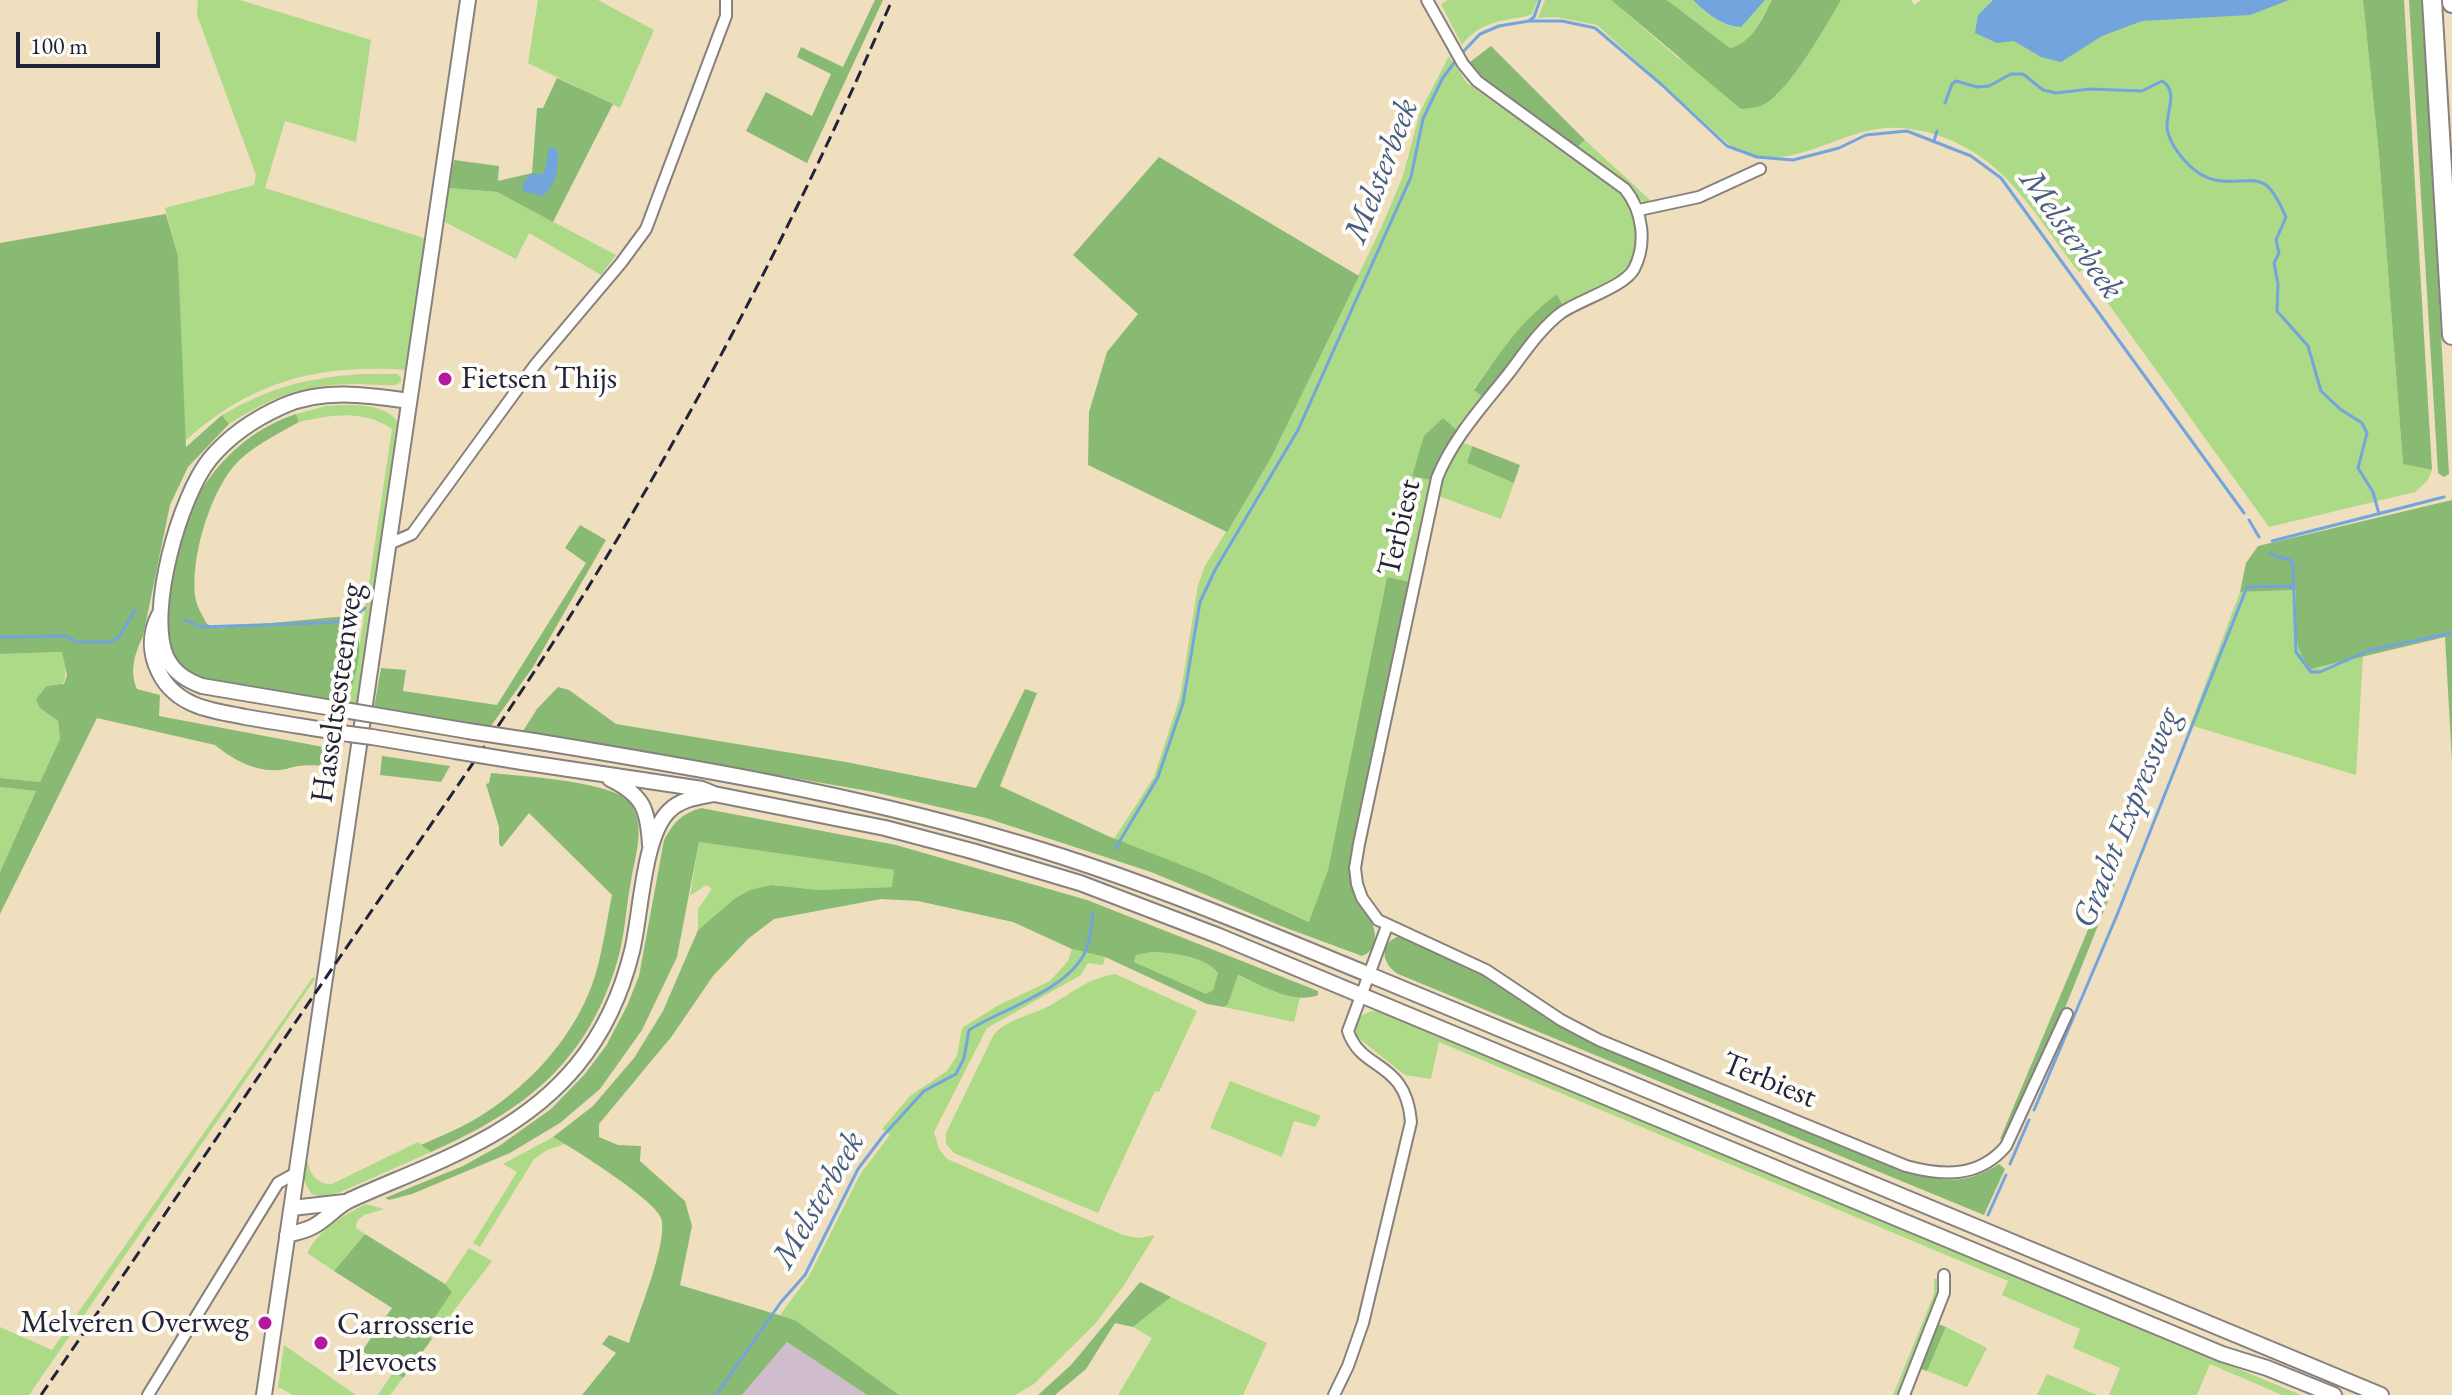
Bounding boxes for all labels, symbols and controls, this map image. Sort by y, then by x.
scale bar [20,16,164,66]
text: 100 m [30,30,88,61]
water label: Melsterbeek [1336,93,1428,249]
water label: Melsterbeek [2010,162,2132,308]
place label: Fietsen Thijs [461,360,617,398]
marker: Fietsen Thijs [436,370,454,388]
street label: Terbiest [1370,476,1430,580]
street label: Hasseltsesteenweg [304,581,372,805]
water label: Gracht Expressweg [2064,702,2190,934]
street label: Terbiest [1716,1045,1822,1117]
water label: Melsterbeek [764,1124,874,1276]
place label: Melveren Overweg [20,1304,249,1342]
place label: Carrosserie Plevoets [337,1306,474,1381]
marker: Melveren Overweg [256,1314,274,1332]
marker: Carrosserie Plevoets [312,1334,330,1352]

